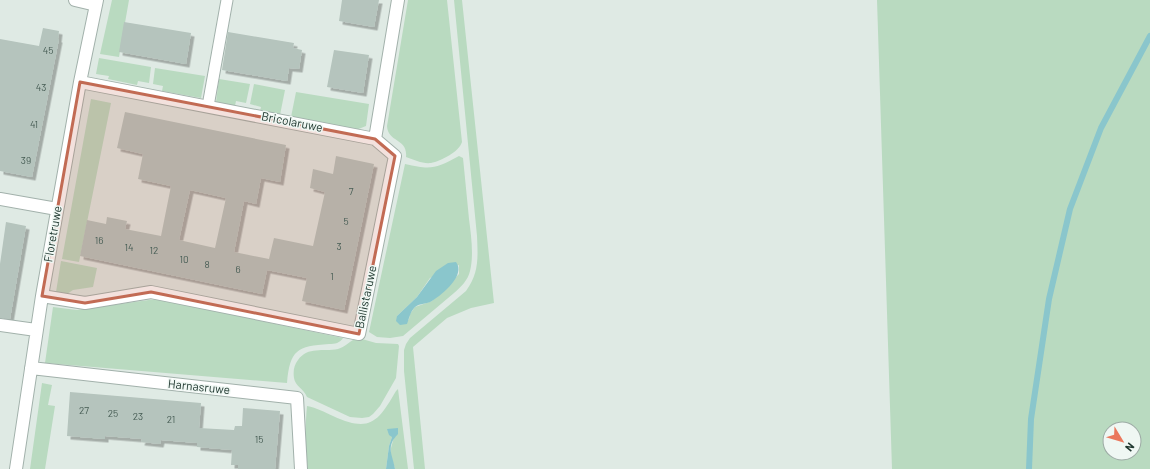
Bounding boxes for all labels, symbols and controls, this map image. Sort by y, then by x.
house number: 45 [43,44,53,56]
house number: 43 [36,81,46,93]
street label: Bricolaruwe [260,108,324,134]
house number: 41 [30,118,38,130]
house number: 39 [21,154,31,166]
house number: 7 [349,185,354,197]
street label: Floretruwe [40,205,64,263]
house number: 5 [343,215,349,227]
house number: 16 [95,234,103,246]
house number: 3 [336,240,342,252]
house number: 14 [124,241,134,253]
house number: 12 [150,244,158,256]
house number: 10 [179,253,189,265]
house number: 8 [204,258,210,270]
house number: 6 [235,263,241,275]
street label: Ballistaruwe [352,264,379,330]
house number: 1 [330,270,334,282]
street label: Harnasruwe [167,376,231,396]
house number: 27 [79,404,89,416]
house number: 25 [108,407,118,419]
house number: 23 [133,410,143,422]
house number: 21 [167,413,175,425]
north arrow [1102,421,1142,461]
house number: 15 [255,433,263,445]
text: N [1123,441,1138,454]

